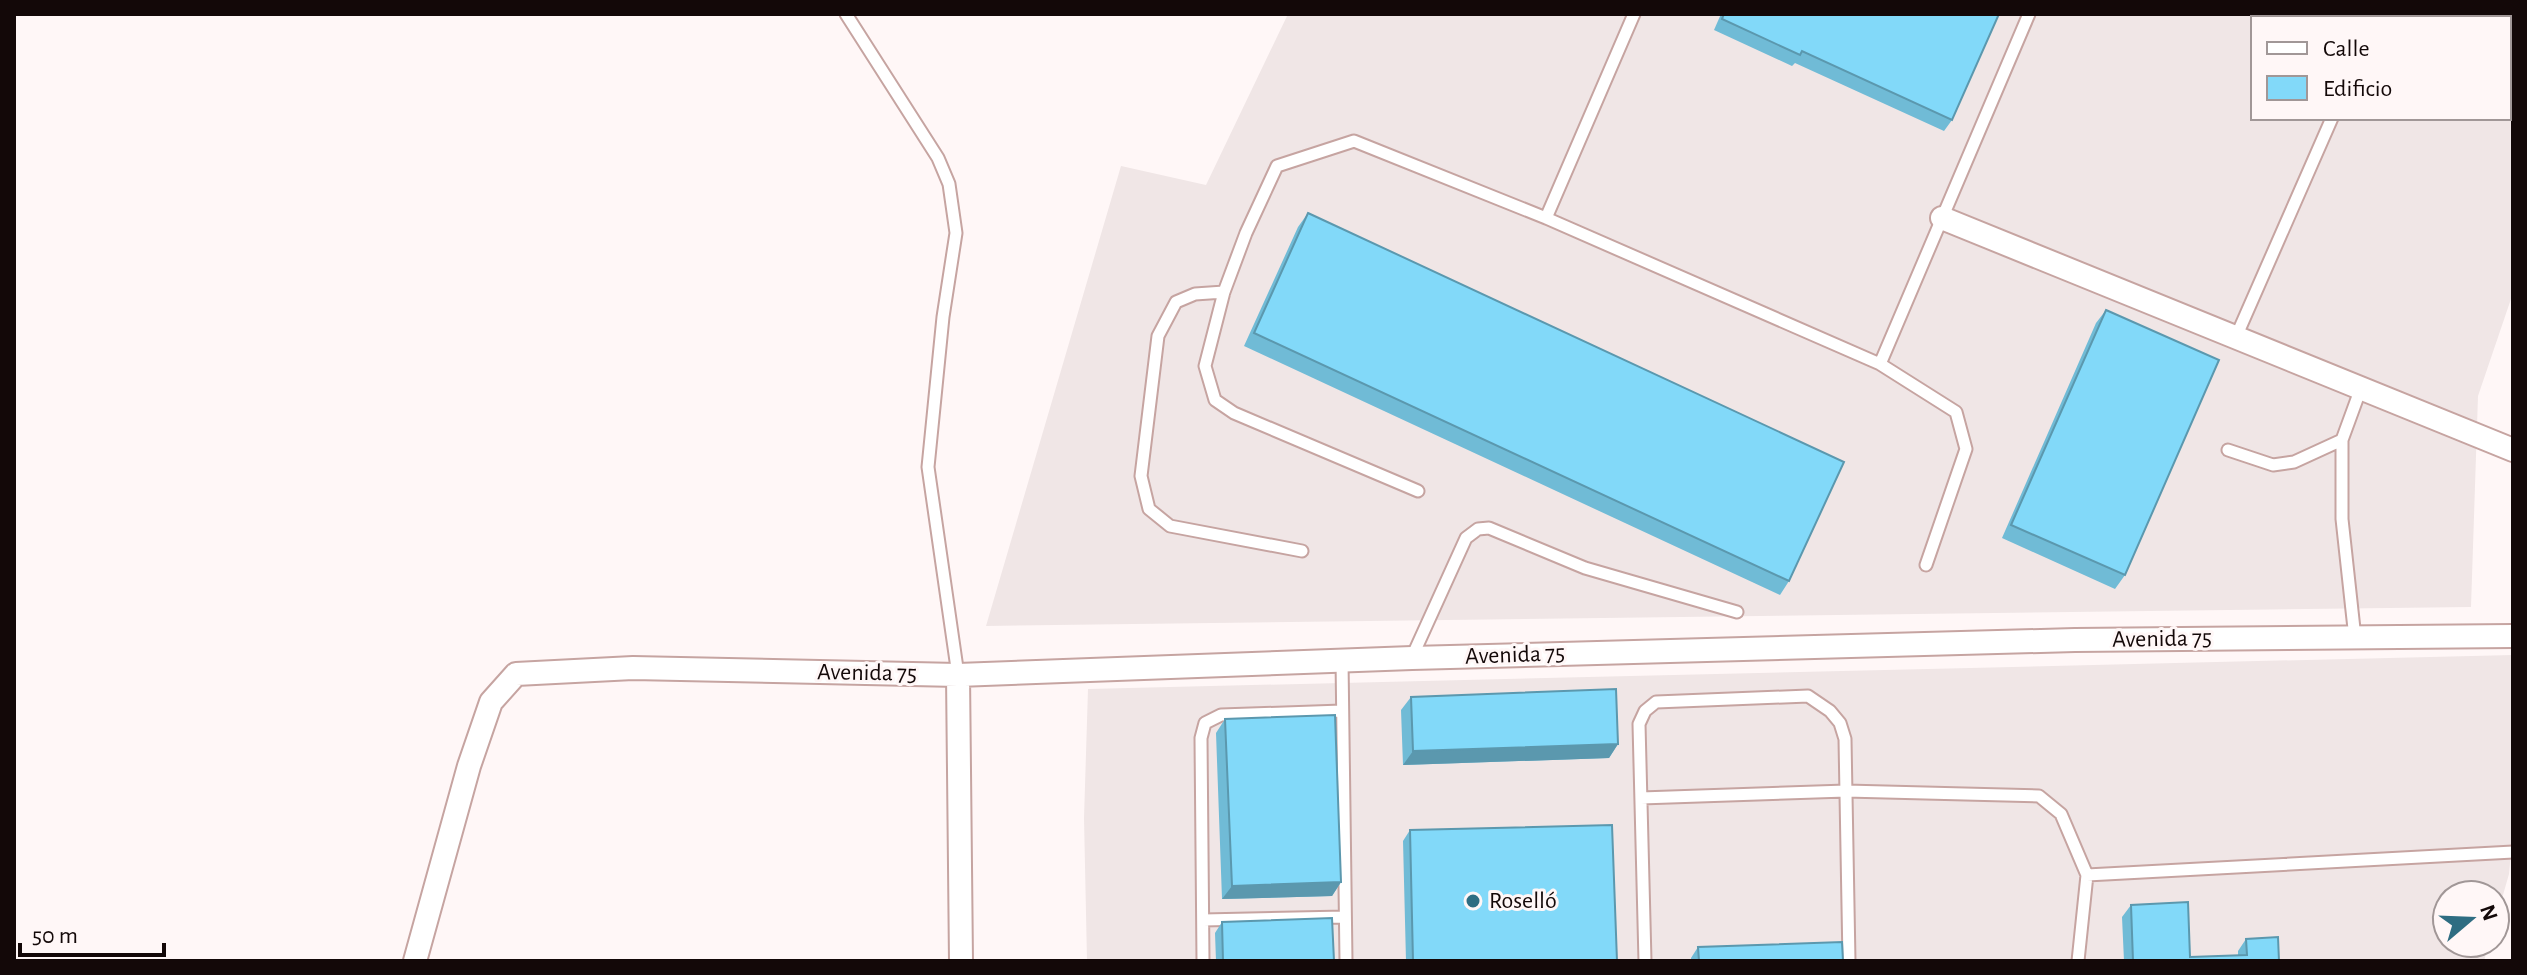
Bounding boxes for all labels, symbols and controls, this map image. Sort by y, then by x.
legend [2251,16,2511,120]
text: Calle [2323,37,2370,61]
text: Edificio [2323,77,2392,101]
street label: Avenida 75 [2112,626,2212,652]
street label: Avenida 75 [1465,641,1565,669]
street label: Avenida 75 [817,660,917,686]
north arrow [2431,879,2511,959]
place label: Roselló [1489,889,1557,913]
marker: Roselló [1464,892,1482,910]
text: N [2476,902,2502,924]
scale bar [20,907,164,957]
text: 50 m [32,924,78,948]

